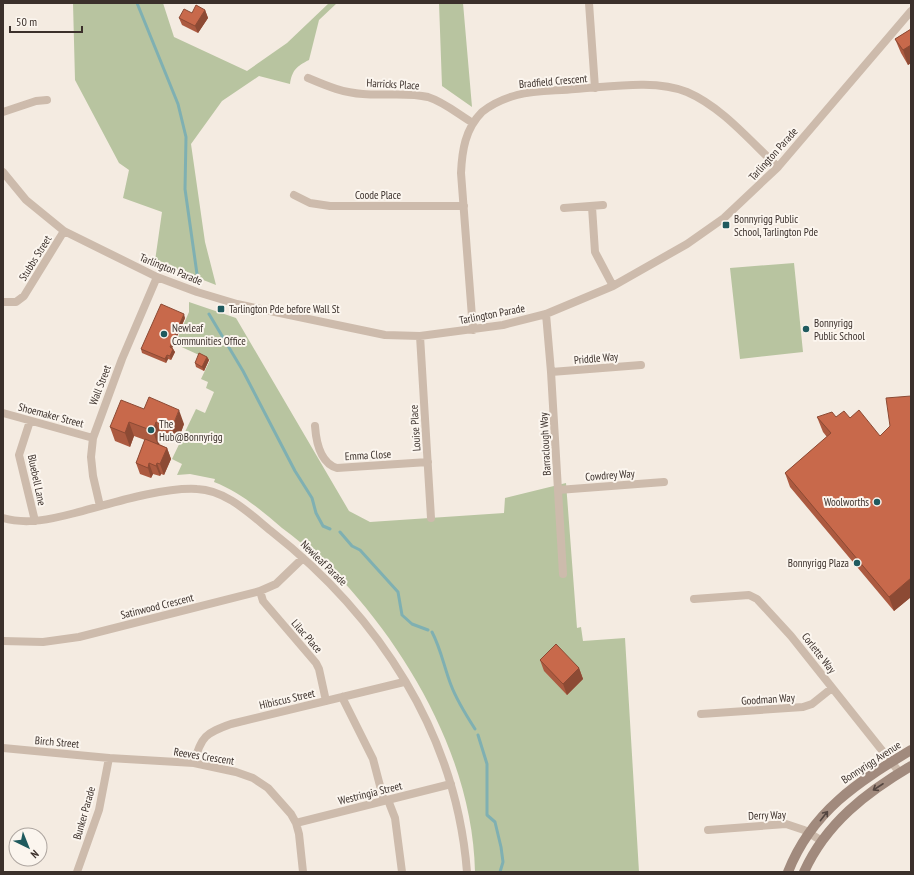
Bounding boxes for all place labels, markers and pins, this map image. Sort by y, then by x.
place label: Bonnyrigg Public School, Tarlington Pde [734,212,818,239]
marker: Bonnyrigg Public School, Tarlington Pde [721,220,731,230]
place label: Tarlington Pde before Wall St [229,302,340,316]
marker: Tarlington Pde before Wall St [216,304,226,314]
place label: Bonnyrigg Public School [814,316,865,343]
place label: Newleaf Communities Office [172,321,246,348]
marker: Bonnyrigg Public School [801,324,811,334]
marker: Newleaf Communities Office [159,329,169,339]
place label: The Hub@Bonnyrigg [159,417,223,444]
marker: The Hub@Bonnyrigg [146,425,156,435]
place label: Woolworths [824,495,869,509]
marker: Woolworths [872,497,882,507]
place label: Bonnyrigg Plaza [788,556,849,570]
marker: Bonnyrigg Plaza [852,558,862,568]

